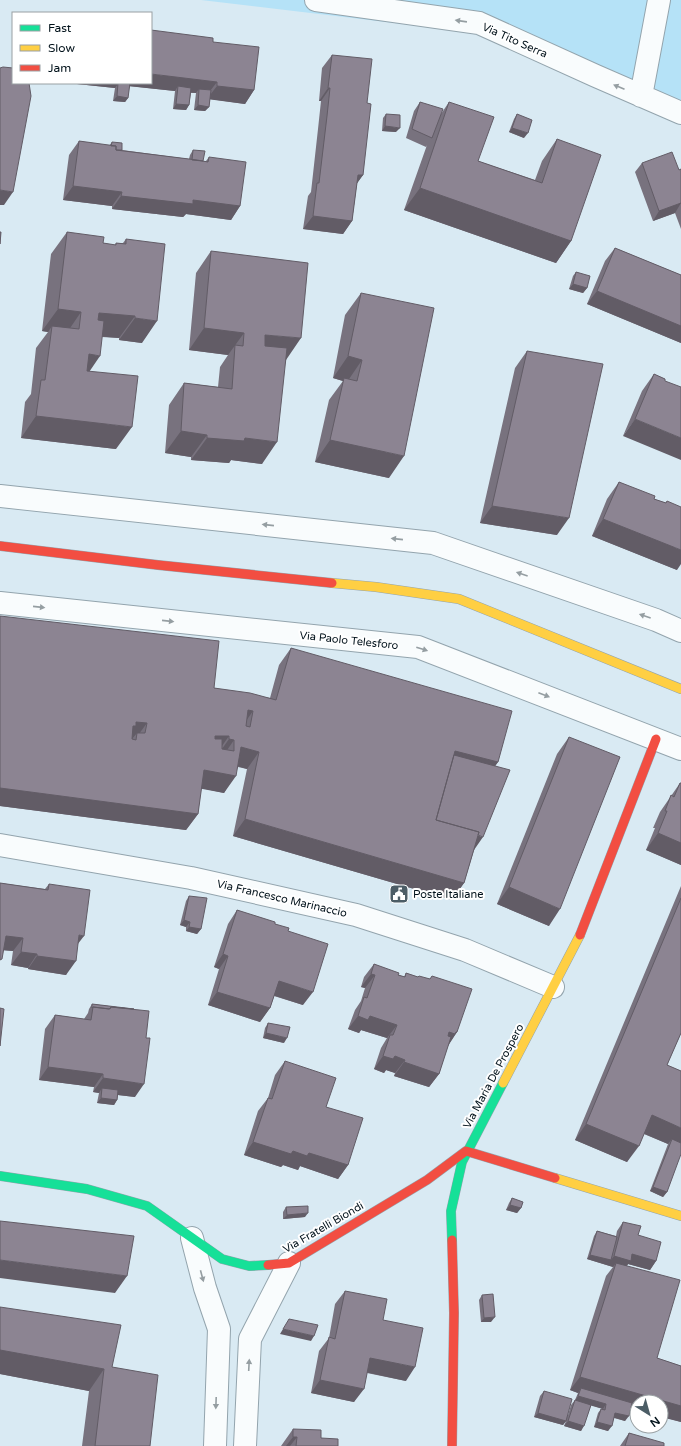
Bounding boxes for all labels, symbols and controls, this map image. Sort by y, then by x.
legend [12,12,152,84]
one-way arrow [455,18,467,24]
street label: Via Tito Serra [480,20,549,61]
text: Fast [48,21,72,35]
text: Slow [48,41,75,55]
text: Jam [48,61,71,75]
one-way arrow [613,83,625,89]
one-way arrow [262,522,274,528]
one-way arrow [391,536,403,542]
one-way arrow [516,570,528,576]
one-way arrow [33,604,45,610]
one-way arrow [638,613,650,619]
one-way arrow [162,617,174,624]
street label: Via Paolo Telesforo [299,629,399,652]
one-way arrow [417,646,429,652]
one-way arrow [538,693,550,699]
street label: Via Francesco Marinaccio [216,877,349,920]
public building icon: Poste Italiane [388,883,410,905]
place label: Poste Italiane [413,888,483,901]
street label: Via Maria De Prospero [460,1021,527,1131]
street label: Via Fratelli Biondi [281,1199,366,1256]
one-way arrow [199,1270,205,1282]
one-way arrow [246,1358,252,1371]
north arrow [629,1394,669,1434]
one-way arrow [213,1397,219,1410]
text: N [647,1414,662,1429]

